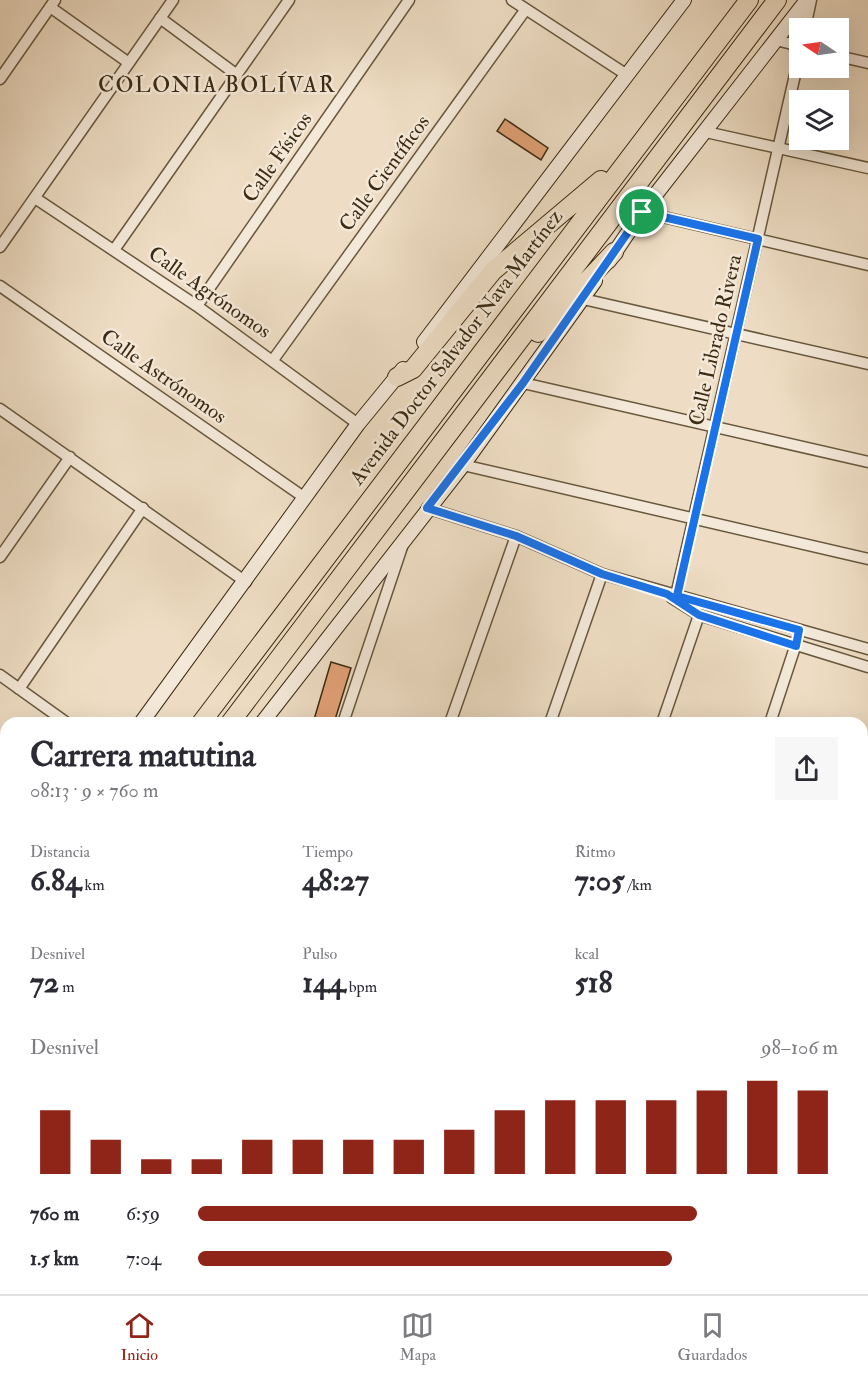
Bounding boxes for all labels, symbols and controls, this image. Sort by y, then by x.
north arrow [789,18,849,78]
map controls [789,18,849,150]
district label: COLONIA BOLÍVAR [98,71,336,99]
button: layers [789,90,849,150]
street label: Calle Físicos [236,107,318,208]
street label: Calle Científicos [333,110,436,237]
pin [616,186,667,237]
icon: arrive [625,195,658,228]
street label: Avenida Doctor Salvador Nava Martínez [343,204,569,491]
street label: Calle Agrónomos [143,240,276,345]
street label: Calle Librado Rivera [683,252,748,428]
street label: Calle Astrónomos [96,323,232,430]
text: Carrera matutina [30,735,256,776]
button: share [775,737,838,800]
text: 08:13 · 9 × 760 m [30,778,158,803]
text: Distancia [30,842,90,862]
text: Tiempo [302,842,353,862]
text: Ritmo [575,842,616,862]
text: 6.84 [30,862,81,899]
text: 48:27 [302,862,369,899]
text: 7:05 [575,862,624,899]
text: km [81,875,105,895]
text: /km [624,875,652,895]
text: Desnivel [30,944,85,964]
text: Pulso [302,944,337,964]
text: kcal [575,944,599,964]
text: 72 [30,964,59,1001]
text: 144 [302,964,345,1001]
text: 518 [575,964,613,1001]
text: m [59,977,75,997]
text: bpm [345,977,377,997]
text: Desnivel [30,1035,99,1060]
text: 98–106 m [761,1035,838,1060]
text: 760 m [30,1201,79,1226]
text: 6:59 [126,1201,160,1226]
text: 1.5 km [30,1246,79,1271]
text: 7:04 [126,1246,161,1271]
tab: Inicio [121,1309,158,1365]
tab: Mapa [399,1309,436,1365]
tab: Guardados [678,1309,747,1365]

